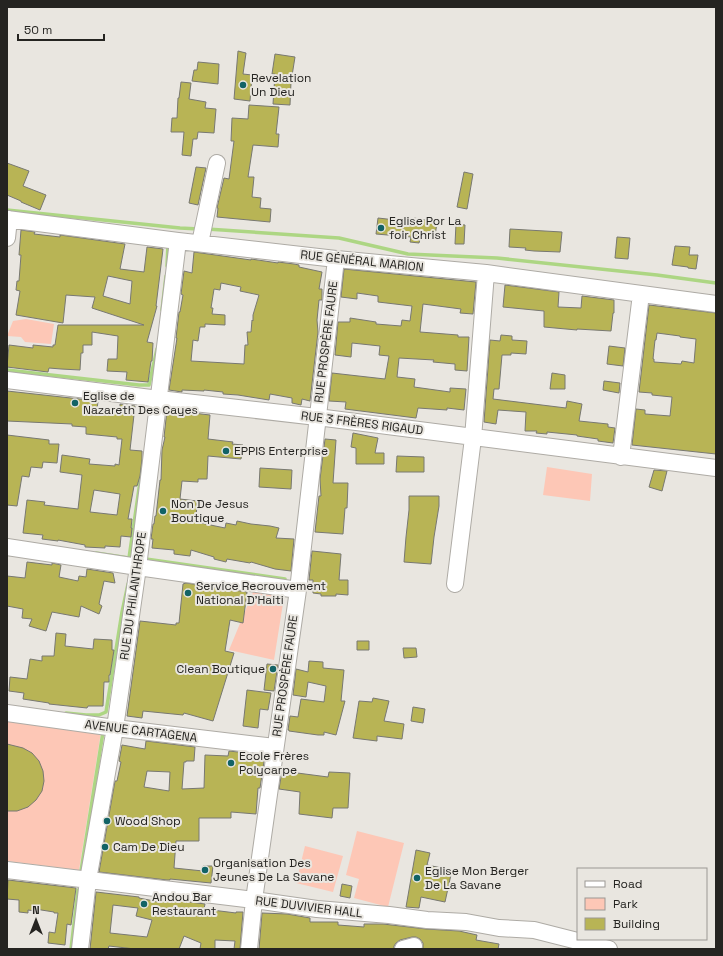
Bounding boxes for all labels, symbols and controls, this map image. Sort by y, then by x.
scale bar [18,16,104,42]
text: 50 m [24,22,52,38]
place label: Revelation Un Dieu [251,70,311,100]
marker: Revelation Un Dieu [238,80,248,90]
place label: Eglise Por La foir Christ [389,213,461,243]
marker: Eglise Por La foir Christ [376,223,386,233]
street label: RUE GÉNÉRAL MARION [300,247,424,275]
street label: RUE PROSPÈRE FAURE [311,280,341,404]
place label: Eglise de Nazareth Des Cayes [83,388,198,418]
marker: Eglise de Nazareth Des Cayes [70,398,80,408]
street label: RUE 3 FRÈRES RIGAUD [300,408,424,438]
place label: EPPIS Enterprise [234,443,328,459]
marker: EPPIS Enterprise [221,446,231,456]
place label: Non De Jesus Boutique [171,496,249,526]
marker: Non De Jesus Boutique [158,506,168,516]
street label: RUE DU PHILANTHROPE [116,531,150,661]
place label: Service Recrouvement National D'Haiti [196,578,326,608]
marker: Service Recrouvement National D'Haiti [183,588,193,598]
street label: RUE PROSPÈRE FAURE [269,614,301,738]
place label: Clean Boutique [177,661,265,677]
marker: Clean Boutique [268,664,278,674]
street label: AVENUE CARTAGENA [84,716,199,746]
place label: Ecole Frères Polycarpe [239,748,309,778]
marker: Ecole Frères Polycarpe [226,758,236,768]
place label: Wood Shop [115,813,181,829]
marker: Wood Shop [102,816,112,826]
place label: Cam De Dieu [113,839,185,855]
marker: Cam De Dieu [100,842,110,852]
place label: Organisation Des Jeunes De La Savane [213,855,334,885]
place label: Eglise Mon Berger De La Savane [425,863,529,893]
marker: Organisation Des Jeunes De La Savane [200,865,210,875]
legend [577,868,707,940]
marker: Eglise Mon Berger De La Savane [412,873,422,883]
text: Road [613,876,642,892]
place label: Andou Bar Restaurant [152,889,216,919]
street label: RUE DUVIVIER HALL [254,892,364,922]
text: Park [613,896,638,912]
marker: Andou Bar Restaurant [139,899,149,909]
north arrow [16,900,56,940]
text: N [32,903,40,917]
text: Building [613,916,660,932]

